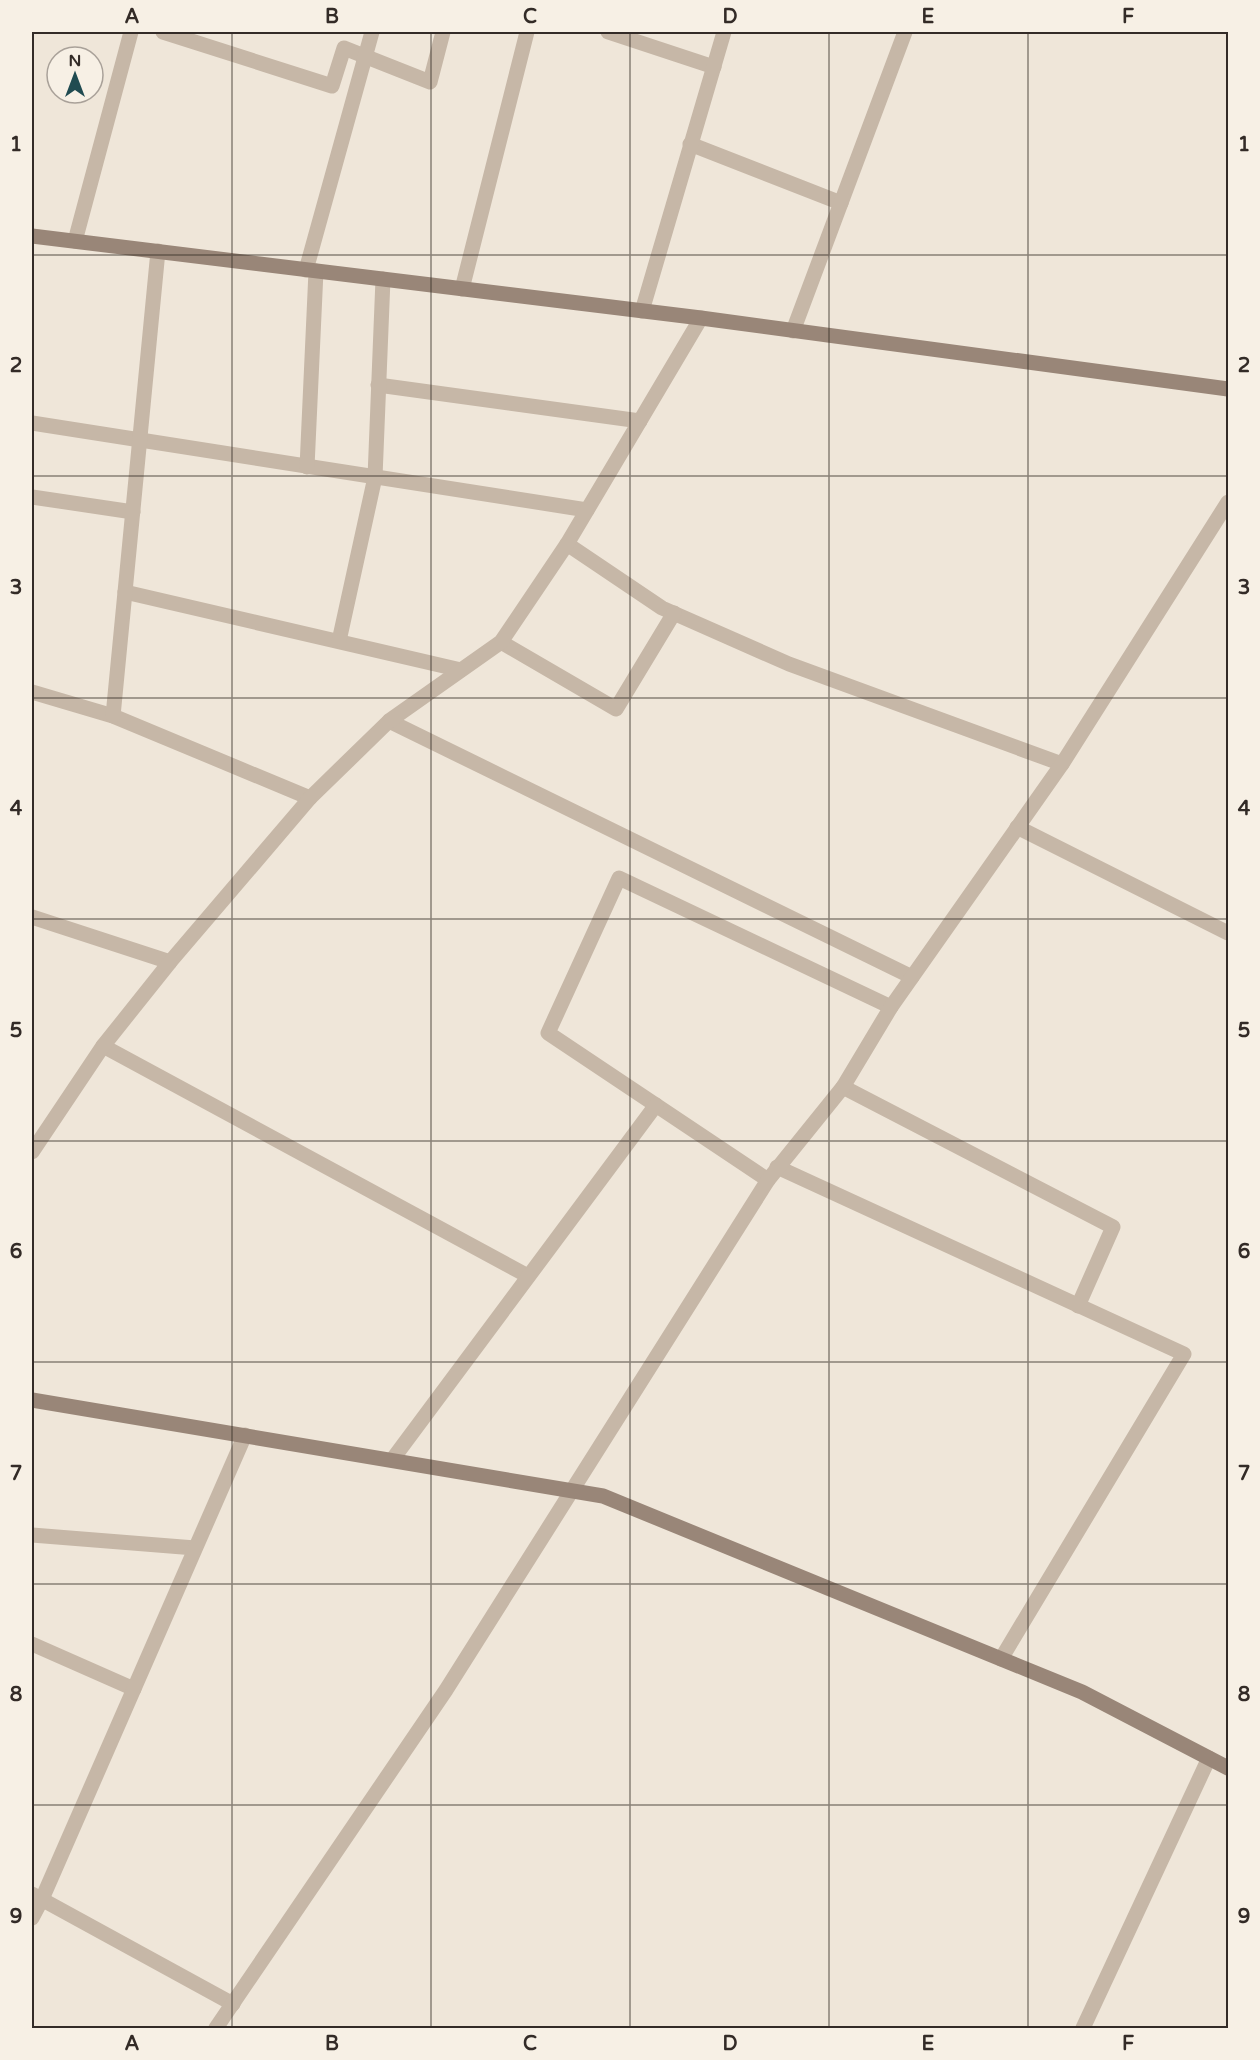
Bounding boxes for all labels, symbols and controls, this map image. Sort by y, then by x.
text: A [125,5,140,29]
text: B [325,5,339,29]
text: C [523,5,537,29]
text: D [722,5,738,29]
text: E [922,5,935,29]
text: F [1122,5,1134,29]
north arrow [45,45,105,105]
text: N [69,51,81,71]
text: 1 [10,133,22,157]
text: 1 [1238,133,1250,157]
text: 2 [10,354,22,378]
text: 2 [1238,354,1250,378]
text: 3 [10,576,22,600]
text: 3 [1238,576,1250,600]
text: 4 [10,797,23,821]
text: 4 [1238,797,1251,821]
text: 5 [10,1019,22,1043]
text: 5 [1238,1019,1250,1043]
text: 6 [10,1240,22,1264]
text: 6 [1238,1240,1250,1264]
text: 7 [10,1462,22,1486]
text: 7 [1238,1462,1250,1486]
text: 8 [10,1683,22,1707]
text: 8 [1238,1683,1250,1707]
text: 9 [10,1905,22,1929]
text: 9 [1238,1905,1250,1929]
text: A [125,2032,140,2056]
text: B [325,2032,339,2056]
text: C [523,2032,537,2056]
text: D [722,2032,738,2056]
text: E [922,2032,935,2056]
text: F [1122,2032,1134,2056]

